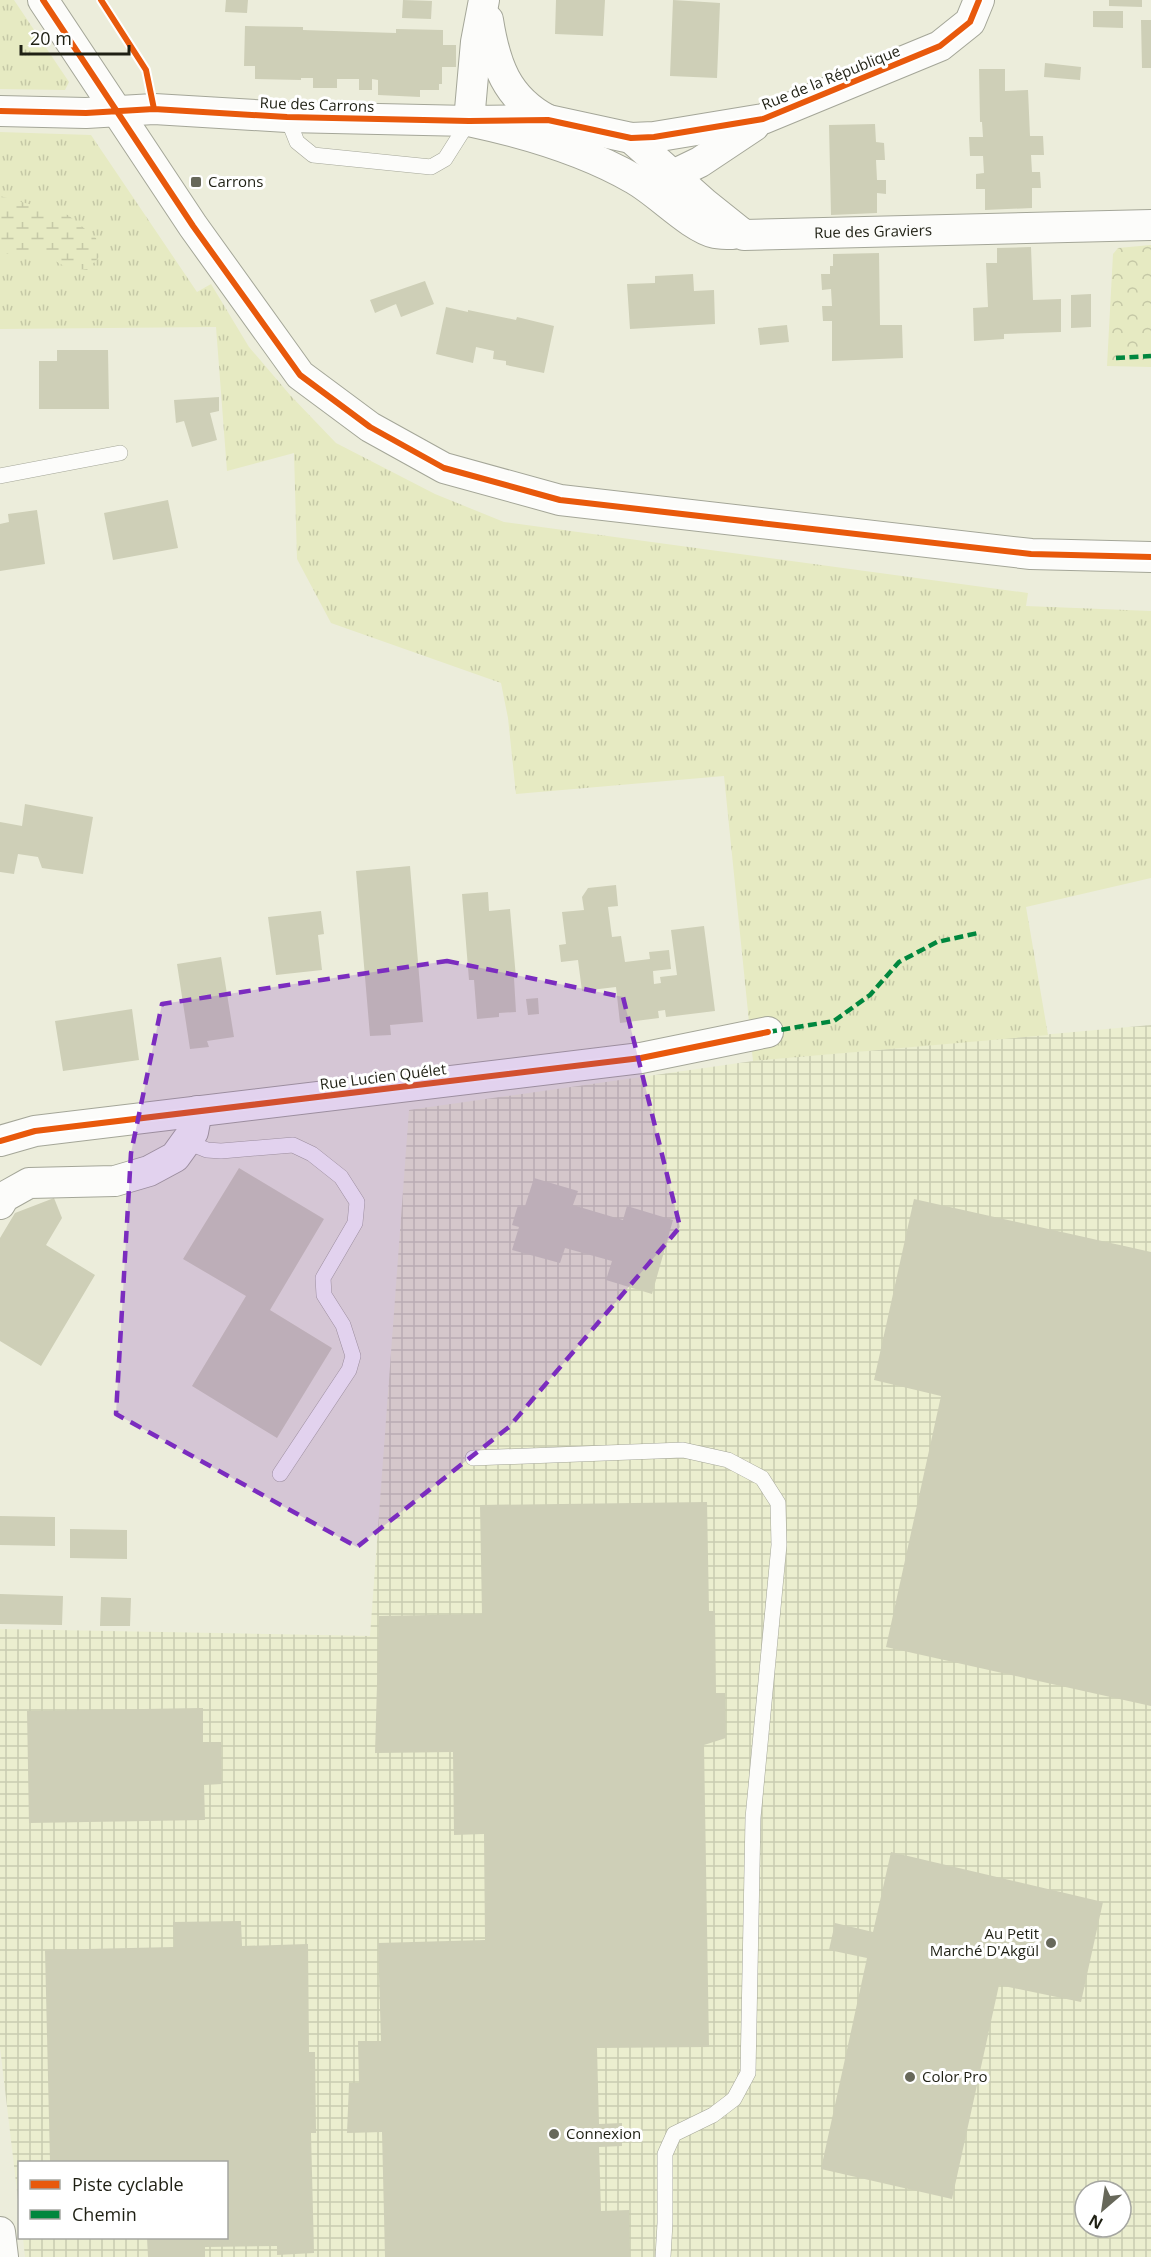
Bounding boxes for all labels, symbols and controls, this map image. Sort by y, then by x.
scale bar [21,18,129,56]
text: 20 m [30,26,72,50]
street label: Rue de la République [758,40,903,114]
street label: Rue des Carrons [259,92,375,116]
place label: Carrons [208,171,263,191]
marker: Carrons [189,175,203,189]
street label: Rue des Graviers [814,219,932,242]
street label: Rue Lucien Quélet [319,1058,447,1094]
place label: Au Petit Marché D'Akgül [930,1923,1039,1960]
marker: Au Petit Marché D'Akgül [1044,1936,1058,1950]
place label: Color Pro [922,2066,988,2086]
marker: Color Pro [903,2070,917,2084]
place label: Connexion [566,2123,641,2143]
marker: Connexion [547,2127,561,2141]
legend [18,2161,228,2239]
text: Piste cyclable [72,2172,184,2196]
north arrow [1073,2179,1133,2239]
text: Chemin [72,2202,137,2226]
text: N [1085,2209,1107,2235]

